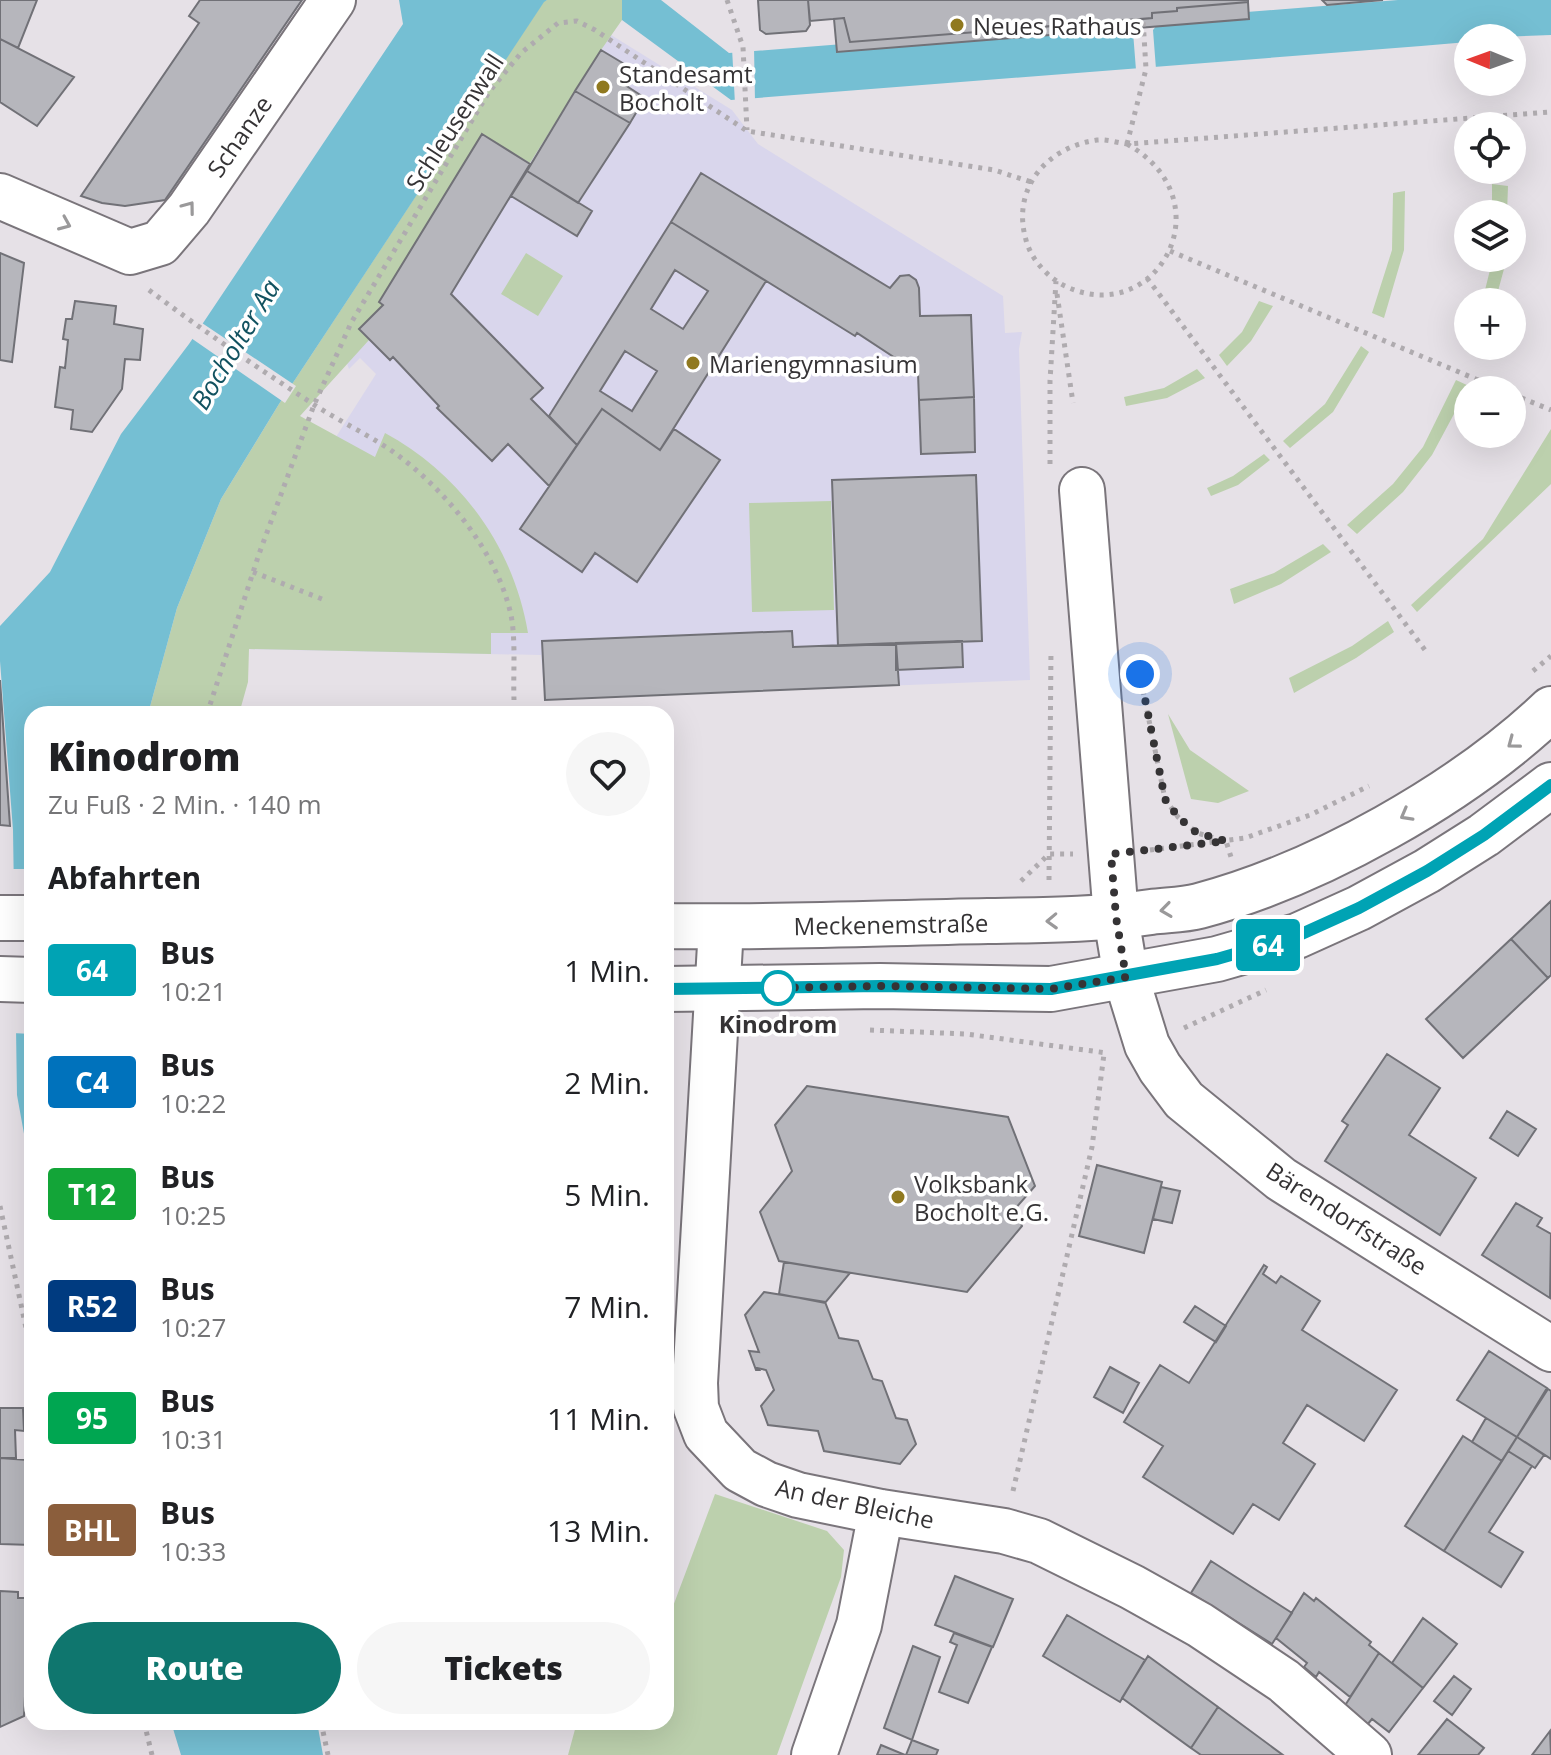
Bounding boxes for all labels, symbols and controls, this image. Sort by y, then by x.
place label: Neues Rathaus [973,9,1141,42]
marker: Neues Rathaus [948,16,966,34]
north arrow [1454,24,1526,96]
map controls [1454,24,1526,448]
street label: Schleusenwall [397,47,511,197]
place label: Standesamt Bocholt [619,57,752,118]
marker: Standesamt Bocholt [594,78,612,96]
street label: Schanze [199,89,279,183]
button: locate [1454,112,1526,184]
button: layers [1454,200,1526,272]
one-way arrow [180,201,194,216]
one-way arrow [57,215,71,231]
water label: Bocholter Aa [182,272,288,416]
button: + [1454,288,1526,360]
place label: Mariengymnasium [709,347,918,380]
marker: Mariengymnasium [684,354,702,372]
button: − [1454,376,1526,448]
your location [1120,654,1160,694]
text: Kinodrom [48,730,241,782]
button: heart [566,732,650,816]
one-way arrow [1507,733,1522,748]
text: Zu Fuß · 2 Min. · 140 m [48,786,322,822]
one-way arrow [1399,805,1414,820]
text: Abfahrten [48,857,201,898]
one-way arrow [1159,902,1172,919]
street label: Meckenemstraße [793,906,989,942]
one-way arrow [1045,912,1058,929]
line badge: 64 [1232,919,1304,971]
text: 64 [1252,926,1284,964]
text: Bus [160,932,215,973]
text: 1 Min. [564,950,650,991]
text: 64 [76,951,108,989]
marker: Kinodrom [761,971,795,1005]
text: 10:21 [160,973,226,1009]
place label: Kinodrom [719,1007,837,1040]
text: Bus [160,1044,215,1085]
text: 2 Min. [564,1062,650,1103]
text: C4 [75,1063,109,1101]
text: 10:22 [160,1085,226,1121]
street label: Bärendorfstraße [1260,1154,1434,1282]
text: Bus [160,1156,215,1197]
place label: Volksbank Bocholt e.G. [914,1167,1049,1228]
text: 5 Min. [564,1174,650,1215]
text: T12 [68,1175,116,1213]
marker: Volksbank Bocholt e.G. [889,1188,907,1206]
text: 10:25 [160,1197,226,1233]
text: Bus [160,1268,215,1309]
text: 7 Min. [564,1286,650,1327]
text: R52 [67,1287,117,1325]
text: 10:27 [160,1309,226,1345]
text: Bus [160,1380,215,1421]
text: 11 Min. [547,1398,650,1439]
text: 95 [76,1399,108,1437]
text: 10:31 [160,1421,226,1457]
street label: An der Bleiche [773,1470,937,1536]
text: Bus [160,1492,215,1533]
text: 13 Min. [547,1510,650,1551]
text: BHL [64,1511,120,1549]
text: 10:33 [160,1533,226,1569]
button: Route [48,1622,341,1714]
button: Tickets [357,1622,650,1714]

